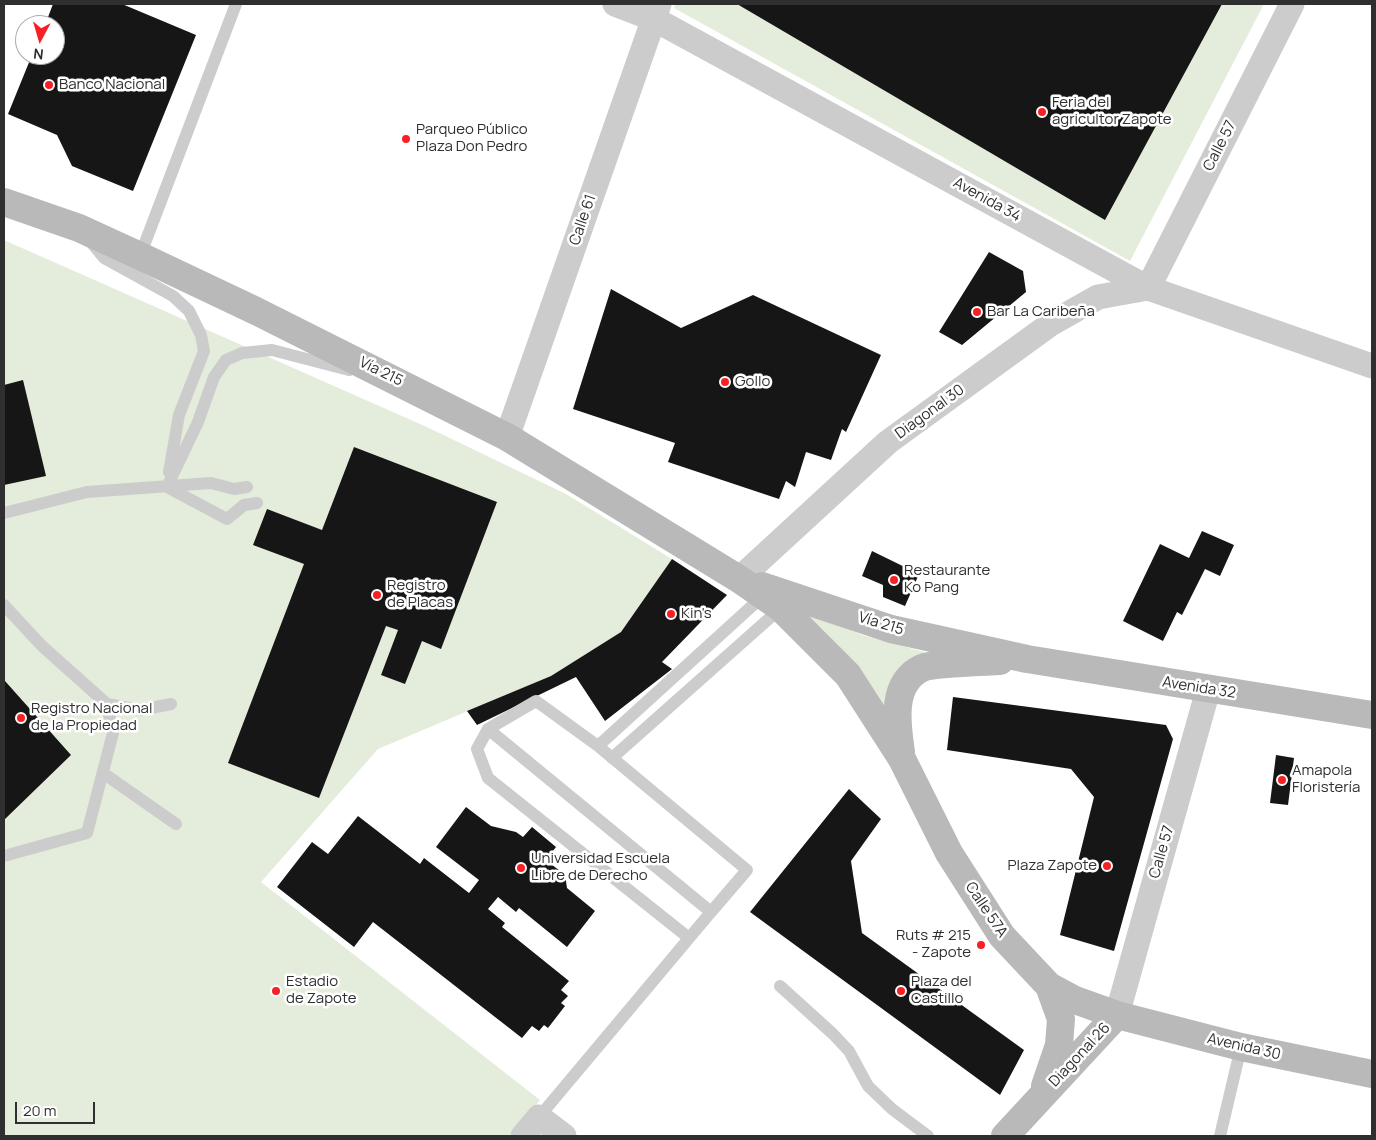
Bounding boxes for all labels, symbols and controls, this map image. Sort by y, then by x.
north arrow [15,15,65,65]
text: N [32,44,44,64]
place label: Banco Nacional [59,76,165,94]
marker: Banco Nacional [43,79,55,91]
place label: Feria del agricultor Zapote [1052,94,1172,129]
marker: Feria del agricultor Zapote [1036,106,1048,118]
street label: Calle 57 [1200,118,1240,174]
place label: Parqueo Público Plaza Don Pedro [416,121,528,156]
marker: Parqueo Público Plaza Don Pedro [400,133,412,145]
street label: Avenida 34 [950,174,1024,226]
street label: Calle 61 [566,192,600,248]
place label: Bar La Caribeña [987,303,1095,321]
marker: Bar La Caribeña [971,306,983,318]
street label: Vía 215 [356,354,406,390]
place label: Gollo [735,373,770,391]
marker: Gollo [719,376,731,388]
street label: Diagonal 30 [892,381,968,443]
place label: Restaurante Ko Pang [904,562,990,597]
marker: Restaurante Ko Pang [888,574,900,586]
place label: Registro de Placas [387,577,453,612]
marker: Registro de Placas [371,589,383,601]
place label: Kin's [681,605,712,623]
marker: Kin's [665,608,677,620]
street label: Vía 215 [856,609,906,639]
street label: Avenida 32 [1161,673,1237,703]
place label: Registro Nacional de la Propiedad [31,700,152,735]
marker: Registro Nacional de la Propiedad [15,712,27,724]
place label: Amapola Floristería [1292,762,1360,797]
marker: Amapola Floristería [1276,774,1288,786]
street label: Calle 57 [1146,824,1178,880]
place label: Universidad Escuela Libre de Derecho [531,850,670,885]
place label: Plaza Zapote [1008,857,1097,875]
marker: Plaza Zapote [1101,860,1113,872]
marker: Universidad Escuela Libre de Derecho [515,862,527,874]
street label: Calle 57A [961,879,1011,941]
place label: Ruts # 215 - Zapote [896,927,971,962]
marker: Ruts # 215 - Zapote [975,939,987,951]
place label: Estadio de Zapote [286,973,356,1008]
place label: Plaza del Castillo [911,973,972,1008]
marker: Estadio de Zapote [270,985,282,997]
marker: Plaza del Castillo [895,985,907,997]
street label: Diagonal 26 [1046,1019,1114,1091]
street label: Avenida 30 [1206,1030,1282,1064]
scale bar [18,1092,98,1124]
text: 20 m [23,1100,56,1121]

